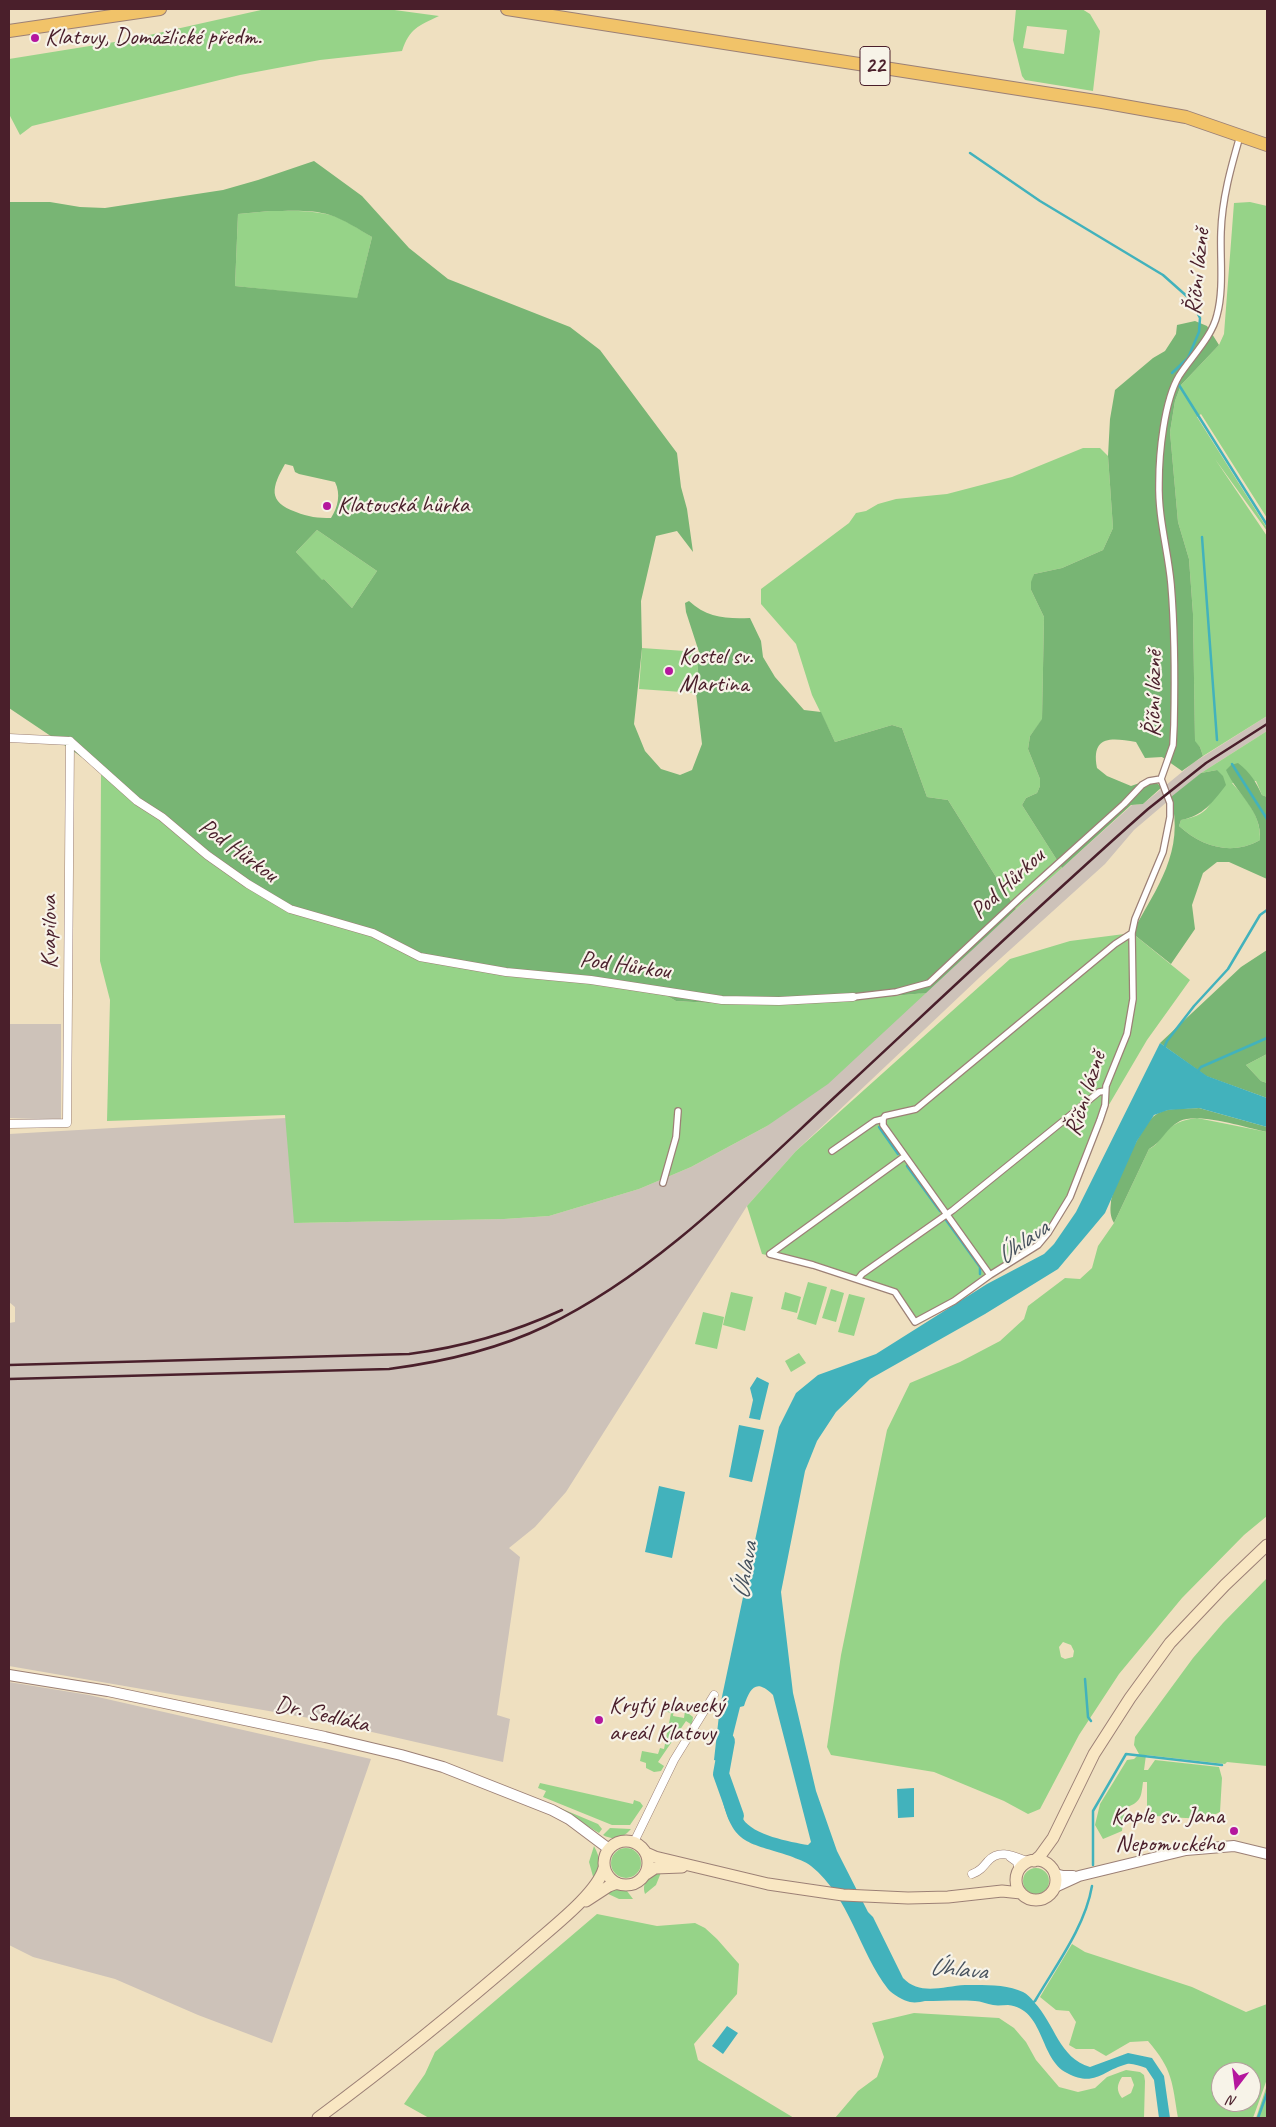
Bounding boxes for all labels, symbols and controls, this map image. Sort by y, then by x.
place label: Klatovy, Domažlické předm. [45,24,262,52]
marker: Klatovy, Domažlické předm. [29,32,41,44]
road number: 22 [860,46,890,86]
street label: Říční lázně [1179,227,1217,317]
place label: Klatovská hůrka [337,492,469,520]
marker: Klatovská hůrka [321,500,333,512]
place label: Kostel sv. Martina [679,643,753,699]
street label: Říční lázně [1139,650,1169,738]
marker: Kostel sv. Martina [663,665,675,677]
street label: Pod Hůrkou [193,813,283,889]
street label: Pod Hůrkou [965,842,1051,926]
street label: Kvapilova [36,895,64,969]
street label: Pod Hůrkou [578,945,672,987]
street label: Říční lázně [1059,1048,1113,1140]
water label: Úhlava [991,1214,1055,1272]
water label: Úhlava [727,1540,765,1602]
street label: Dr. Sedláka [272,1690,372,1740]
place label: Krytý plavecký areál Klatovy [609,1692,725,1748]
marker: Krytý plavecký areál Klatovy [593,1714,605,1726]
place label: Kaple sv. Jana Nepomuckého [1111,1803,1224,1859]
marker: Kaple sv. Jana Nepomuckého [1228,1825,1240,1837]
water label: Úhlava [928,1953,988,1987]
north arrow [1211,2062,1261,2112]
text: N [1226,2092,1239,2110]

